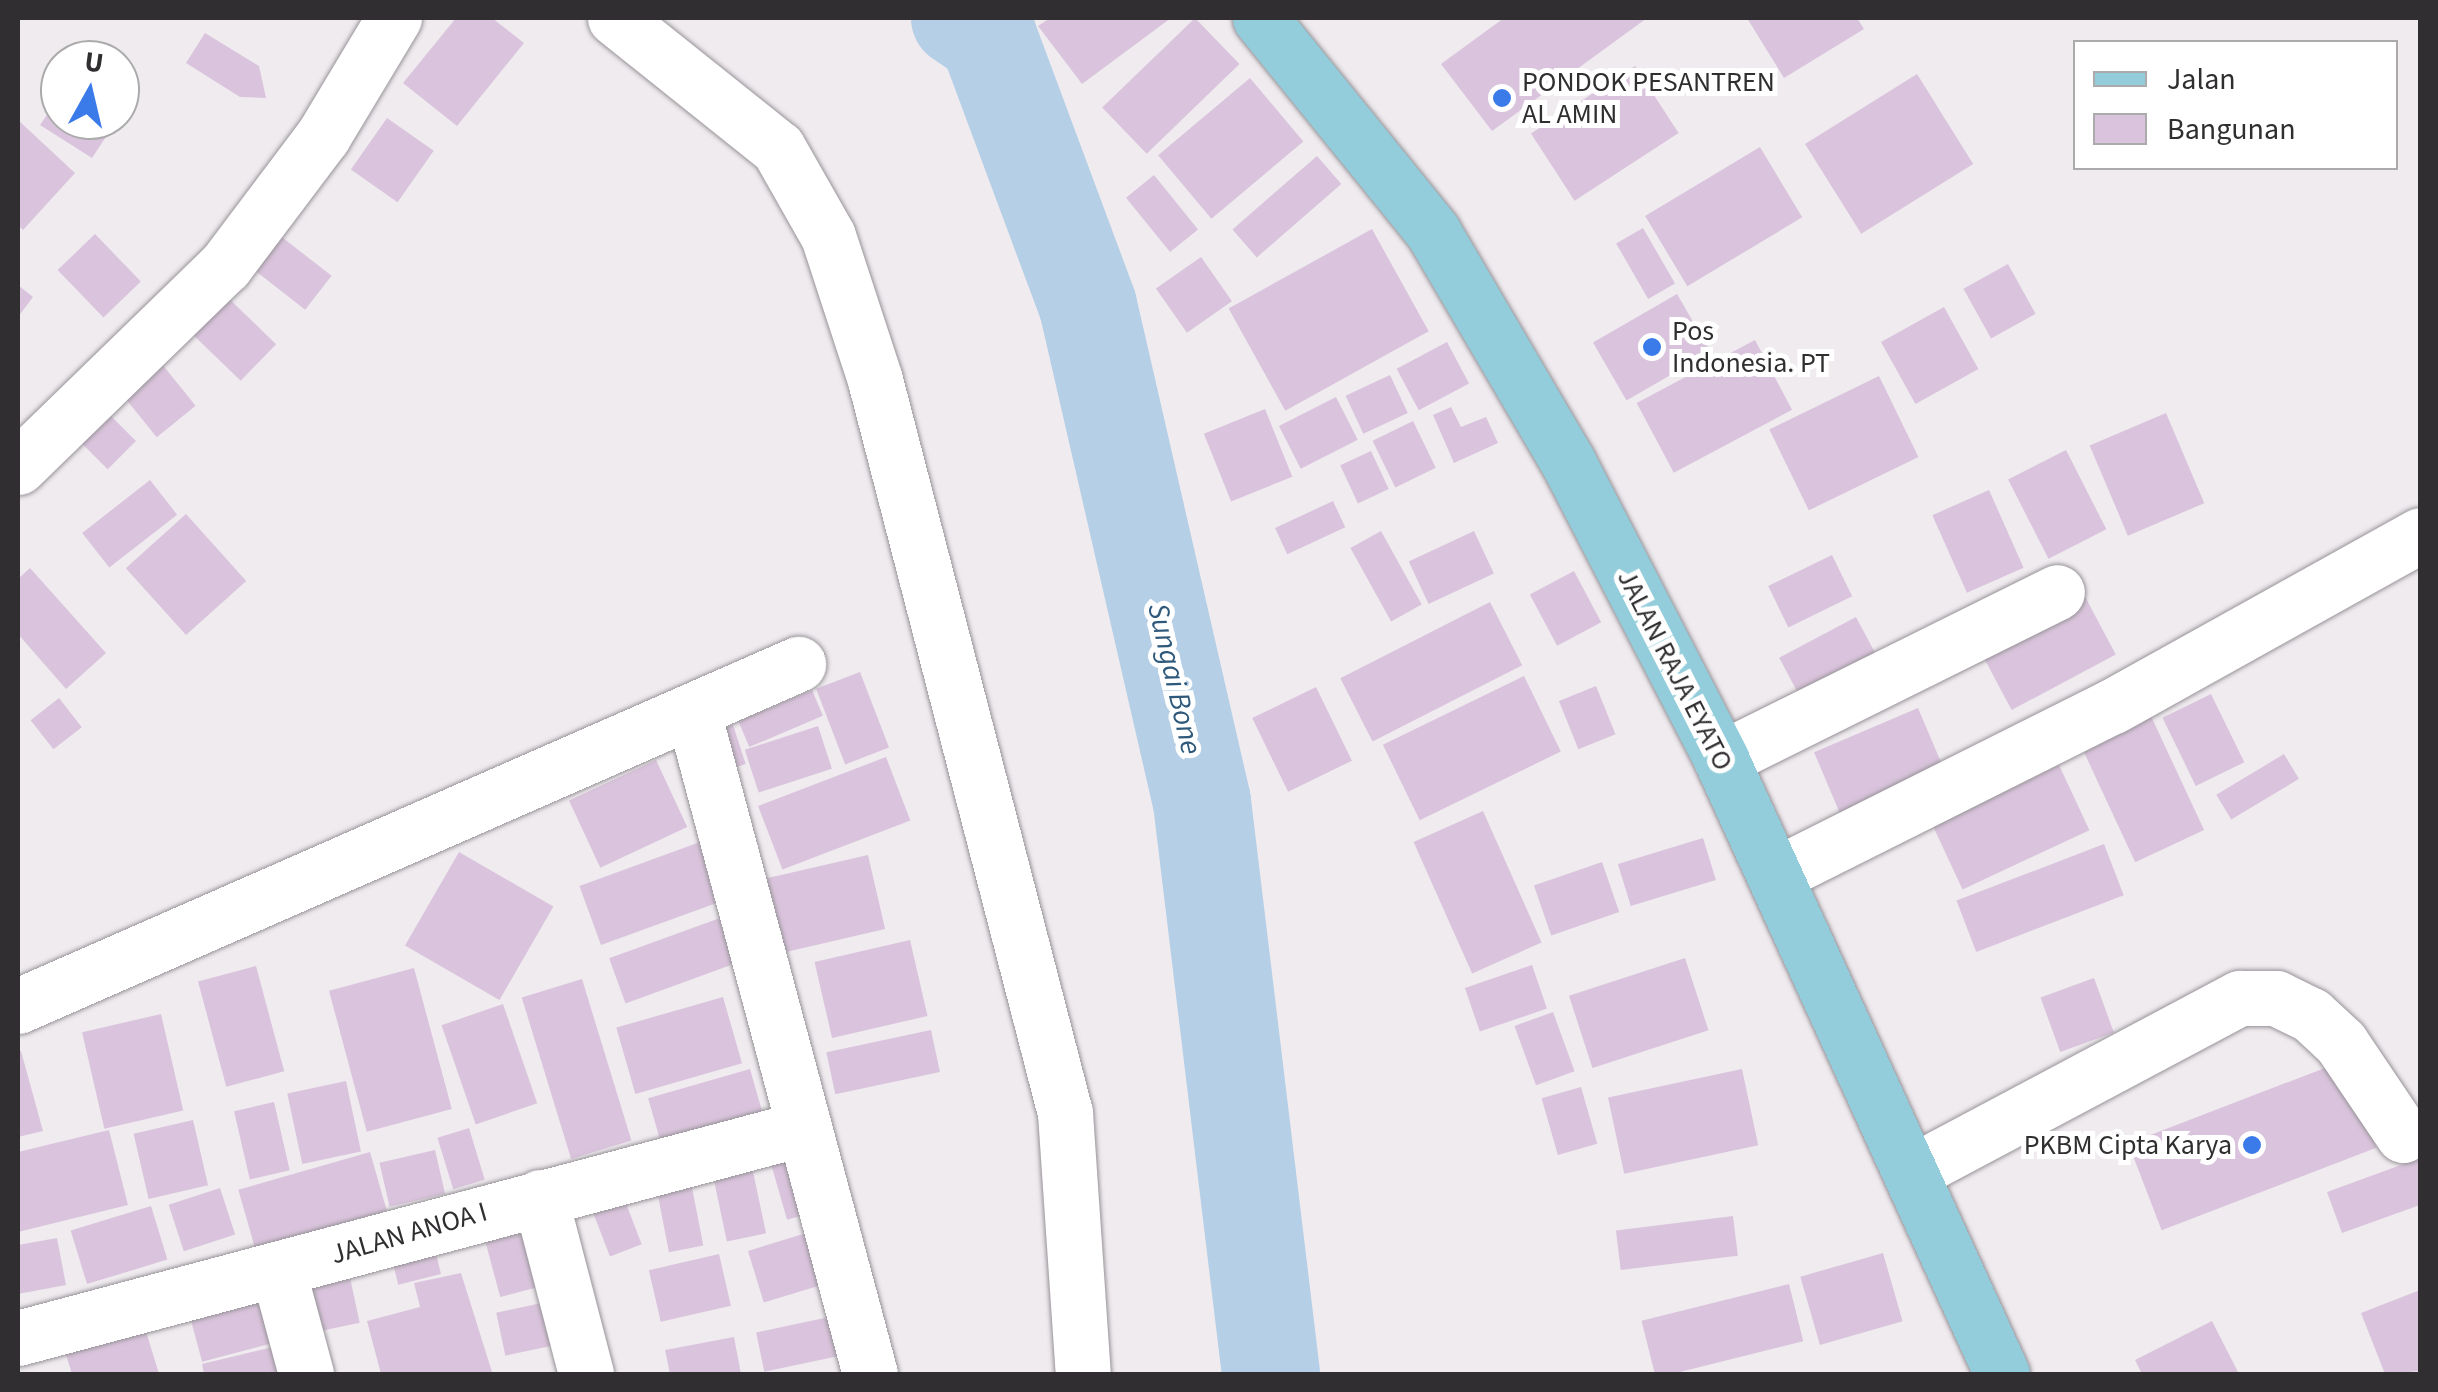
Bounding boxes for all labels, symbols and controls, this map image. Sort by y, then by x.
north arrow [40,40,140,140]
legend [2073,40,2398,170]
text: U [82,41,106,83]
text: Jalan [2167,58,2236,101]
place label: PONDOK PESANTREN AL AMIN [1522,65,1775,131]
marker: PONDOK PESANTREN AL AMIN [1491,87,1513,109]
text: Bangunan [2167,108,2296,151]
place label: Pos Indonesia. PT [1672,314,1830,380]
marker: Pos Indonesia. PT [1641,336,1663,358]
street label: JALAN RAJA EYATO [1610,564,1740,776]
water label: Sungai Bone [1139,600,1209,758]
place label: PKBM Cipta Karya [2024,1128,2232,1162]
marker: PKBM Cipta Karya [2241,1134,2263,1156]
street label: JALAN ANOA I [327,1195,491,1271]

